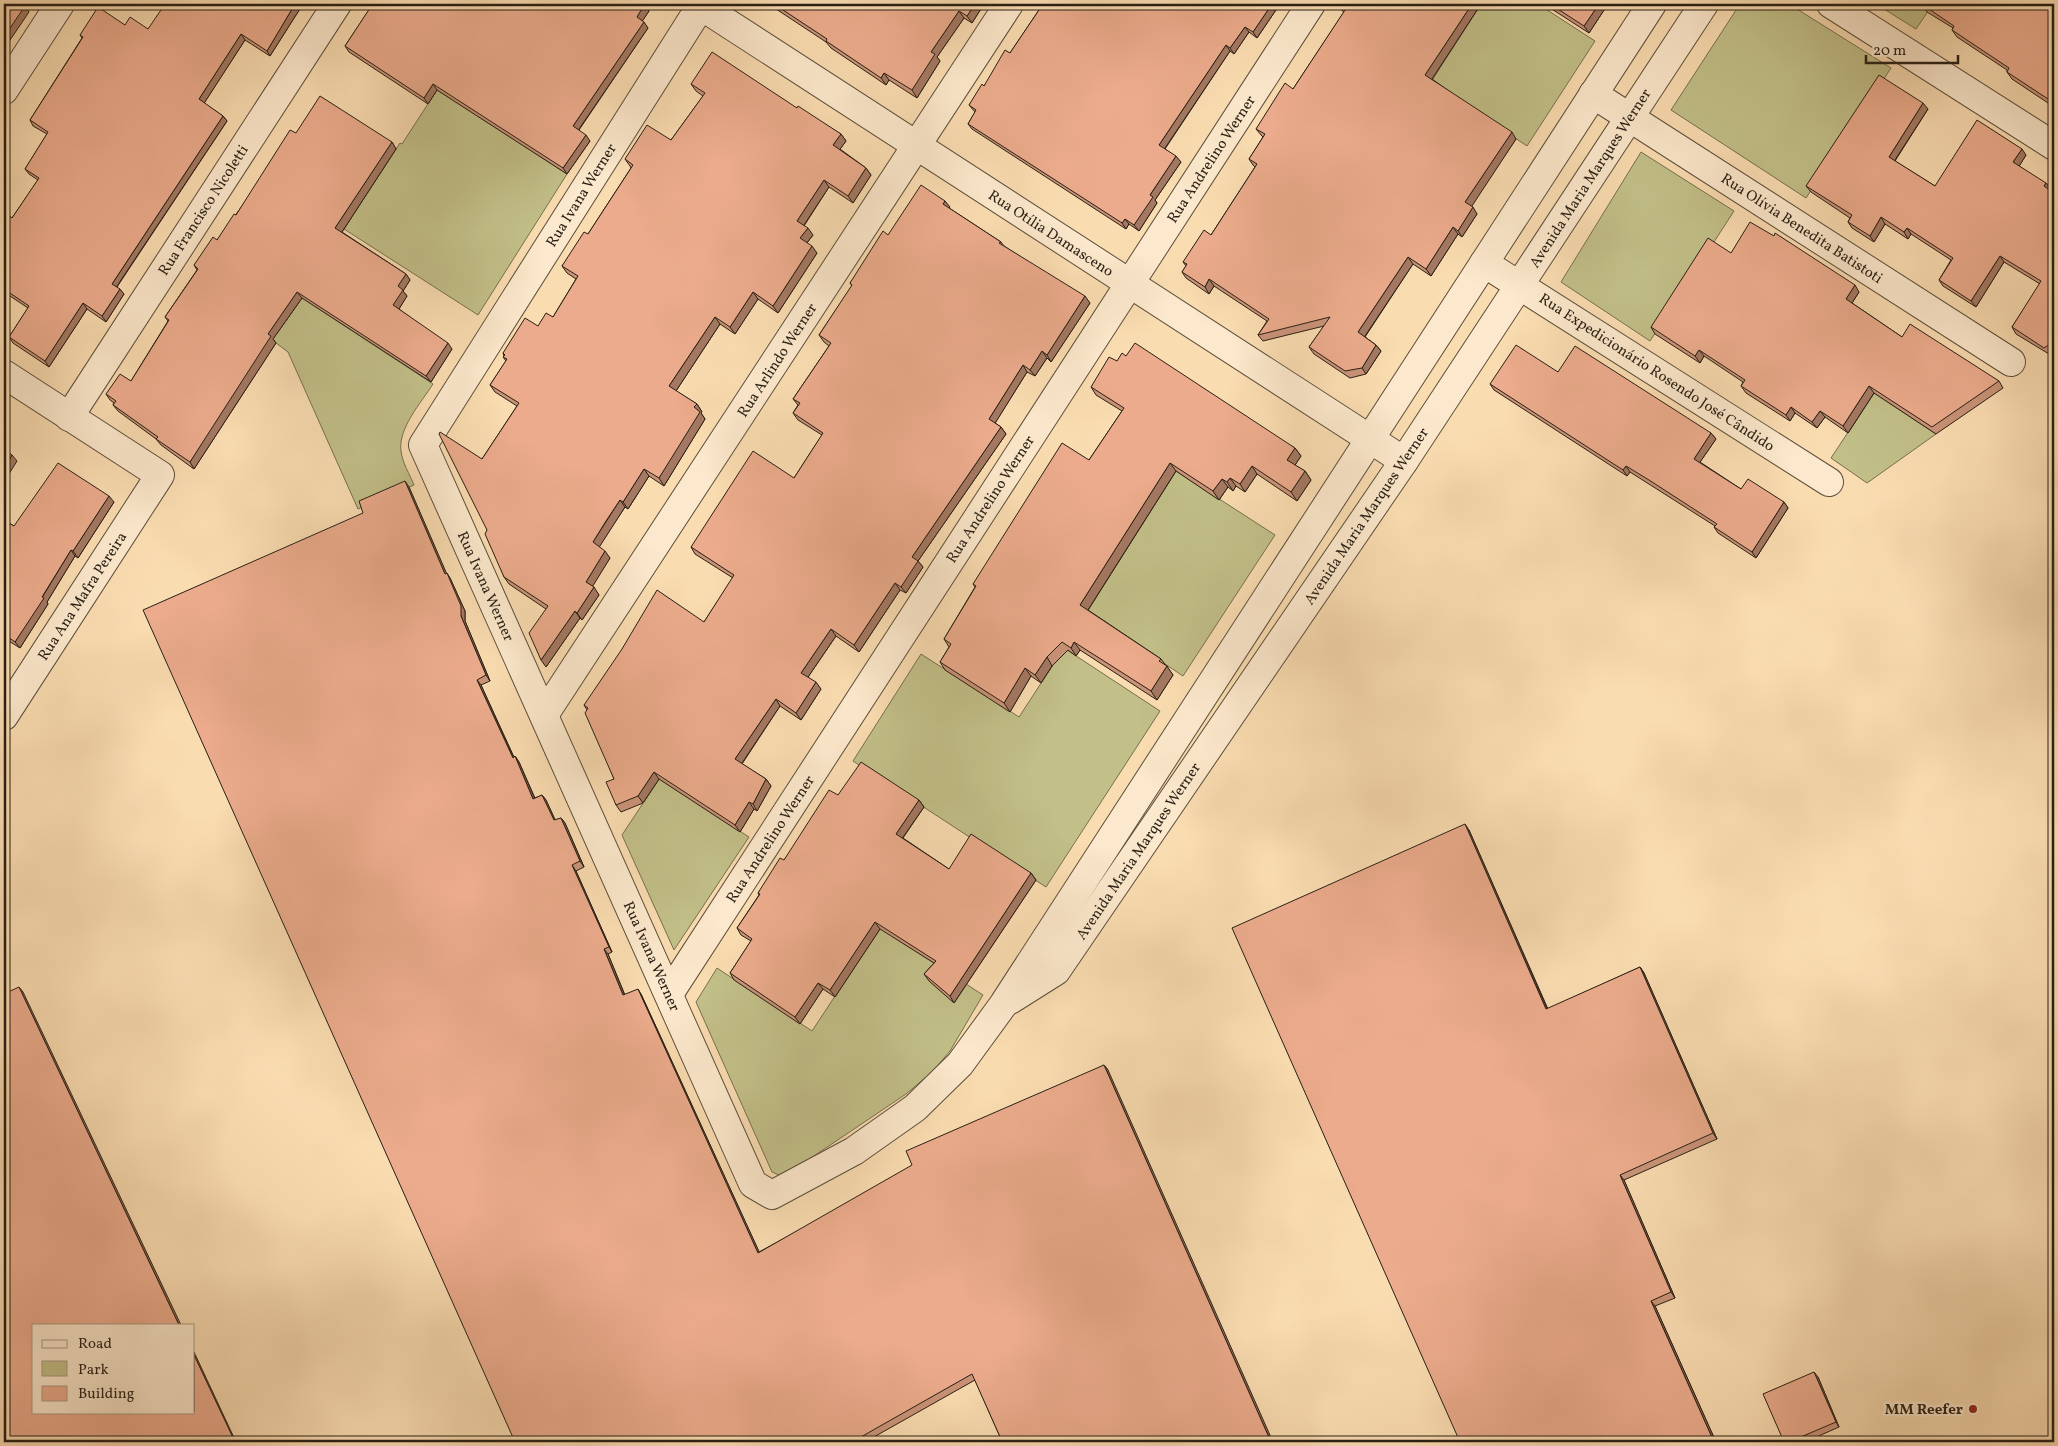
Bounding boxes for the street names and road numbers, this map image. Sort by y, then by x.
street label: Avenida Maria Marques Werner [1525,85,1657,272]
street label: Rua Andrelino Werner [1163,92,1262,228]
street label: Rua Ivana Werner [542,140,623,252]
street label: Rua Francisco Nicoletti [154,141,254,280]
street label: Rua Olívia Benedita Batistoti [1716,169,1886,290]
street label: Rua Otília Damasceno [983,186,1117,283]
street label: Rua Expedicionário Rosendo José Cândido [1534,289,1778,458]
street label: Rua Arlindo Werner [733,300,823,422]
street label: Avenida Maria Marques Werner [1300,424,1435,610]
street label: Rua Andrelino Werner [942,432,1041,568]
street label: Rua Ana Mafra Pereira [34,528,133,665]
street label: Rua Ivana Werner [451,528,518,645]
street label: Avenida Maria Marques Werner [1072,759,1207,945]
street label: Rua Andrelino Werner [722,772,821,908]
street label: Rua Ivana Werner [617,898,684,1015]

